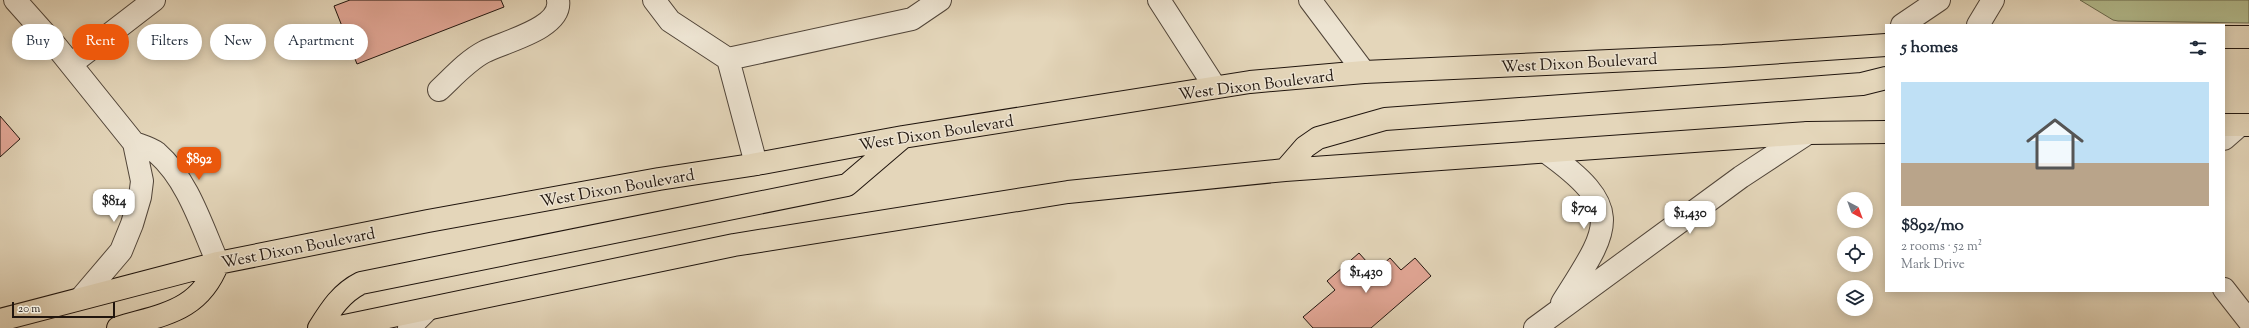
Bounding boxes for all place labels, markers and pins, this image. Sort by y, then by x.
pin: $892 [175,147,223,181]
pin: $814 [90,189,138,223]
pin: $704 [1560,196,1608,230]
pin: $1,430 [1657,201,1723,235]
pin: $1,430 [1333,260,1399,294]

